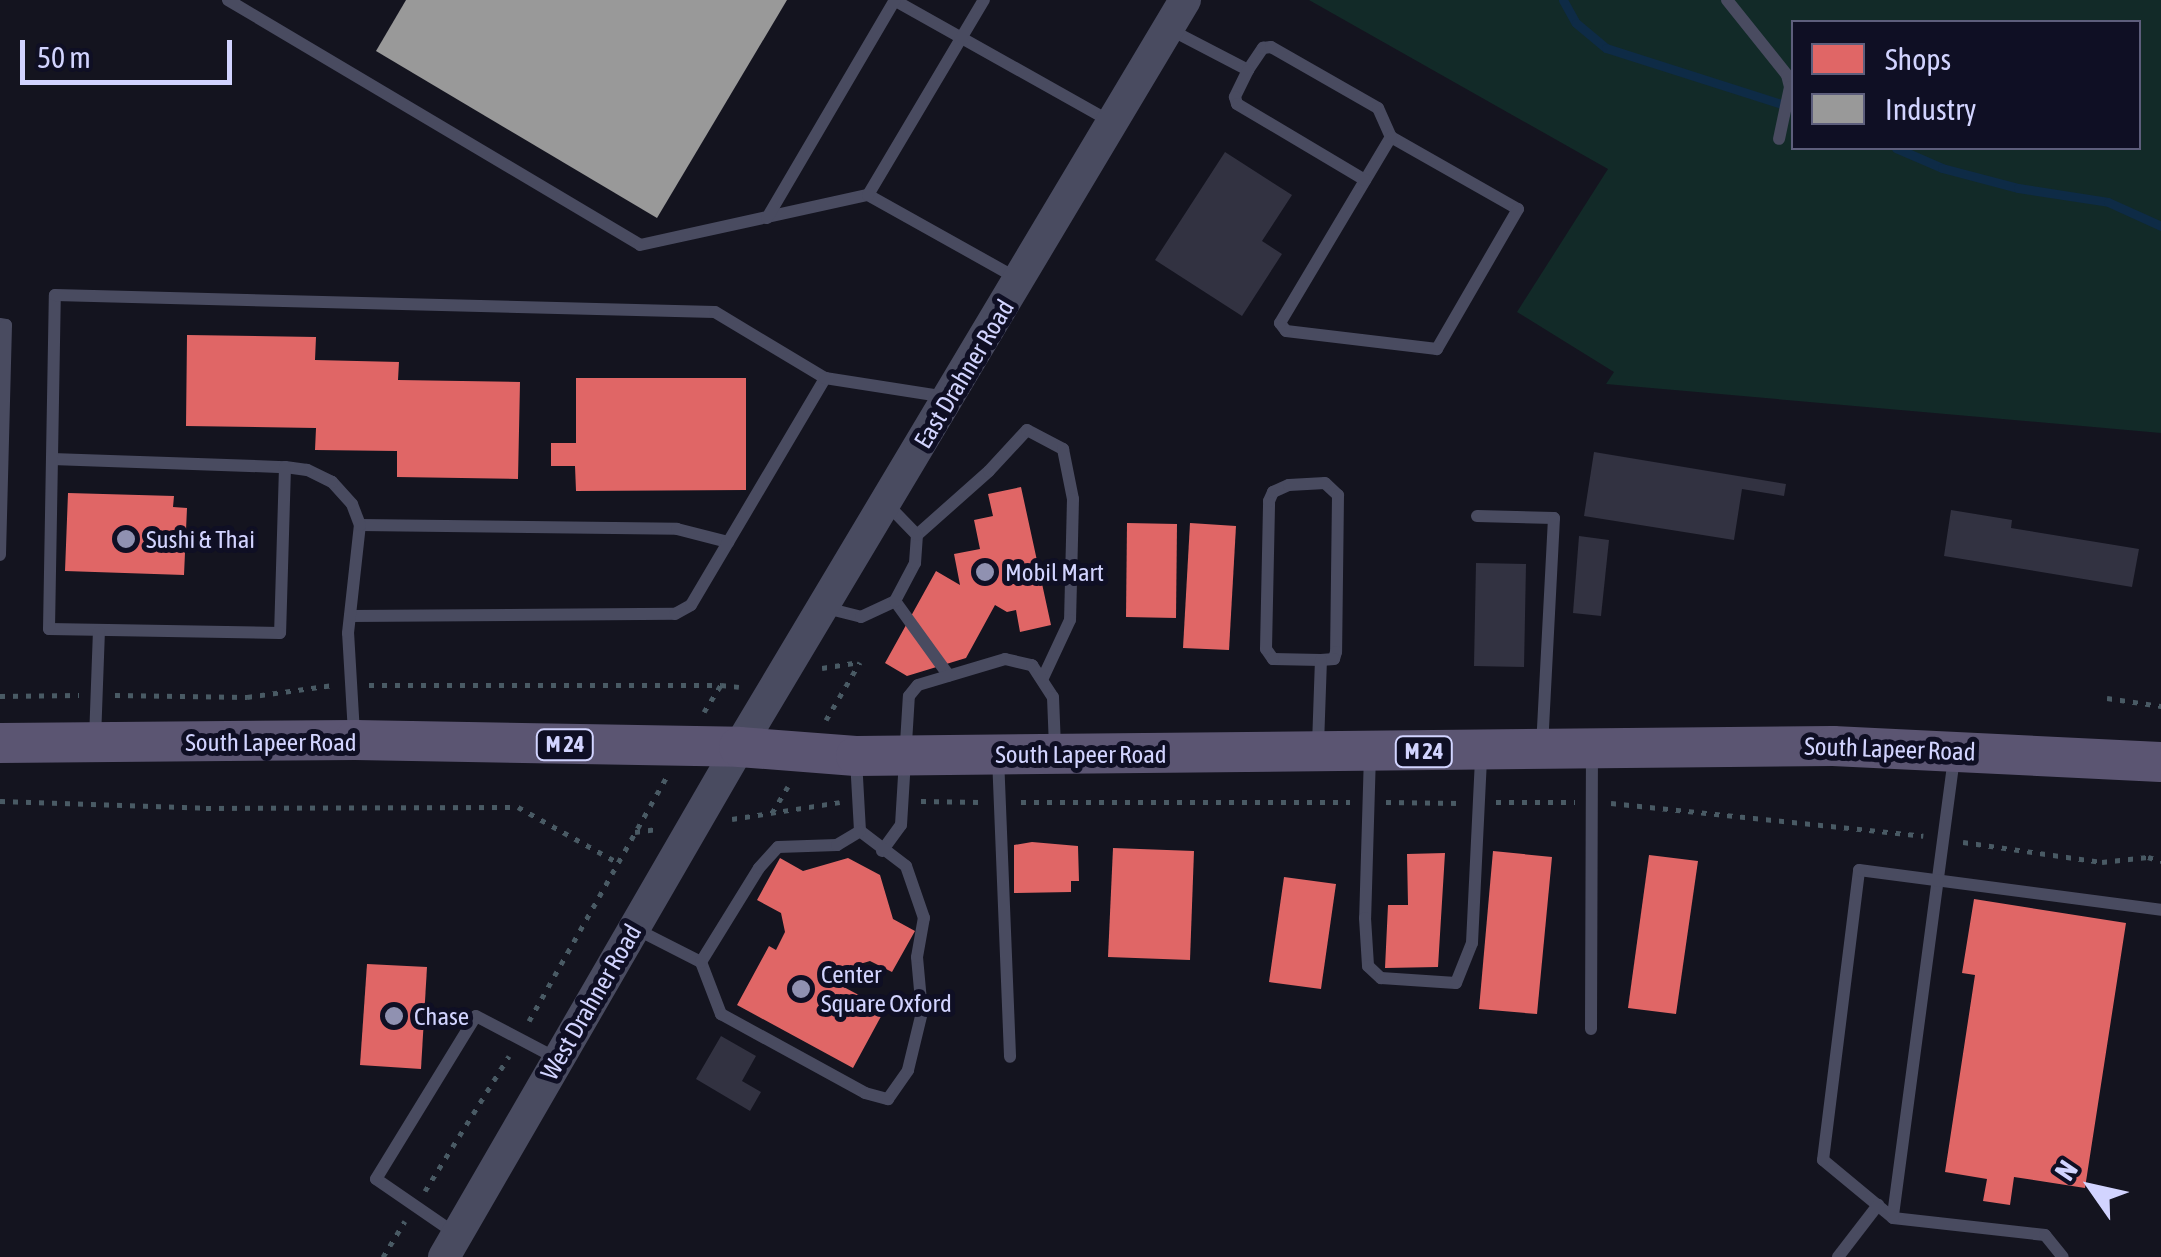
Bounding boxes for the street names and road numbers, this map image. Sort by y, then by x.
street label: East Drahner Road [908,294,1020,454]
street label: South Lapeer Road [185,727,357,757]
road number: M 24 [535,728,595,762]
street label: South Lapeer Road [1804,731,1976,767]
road number: M 24 [1394,735,1454,769]
street label: South Lapeer Road [995,739,1167,769]
street label: West Drahner Road [534,919,648,1085]

